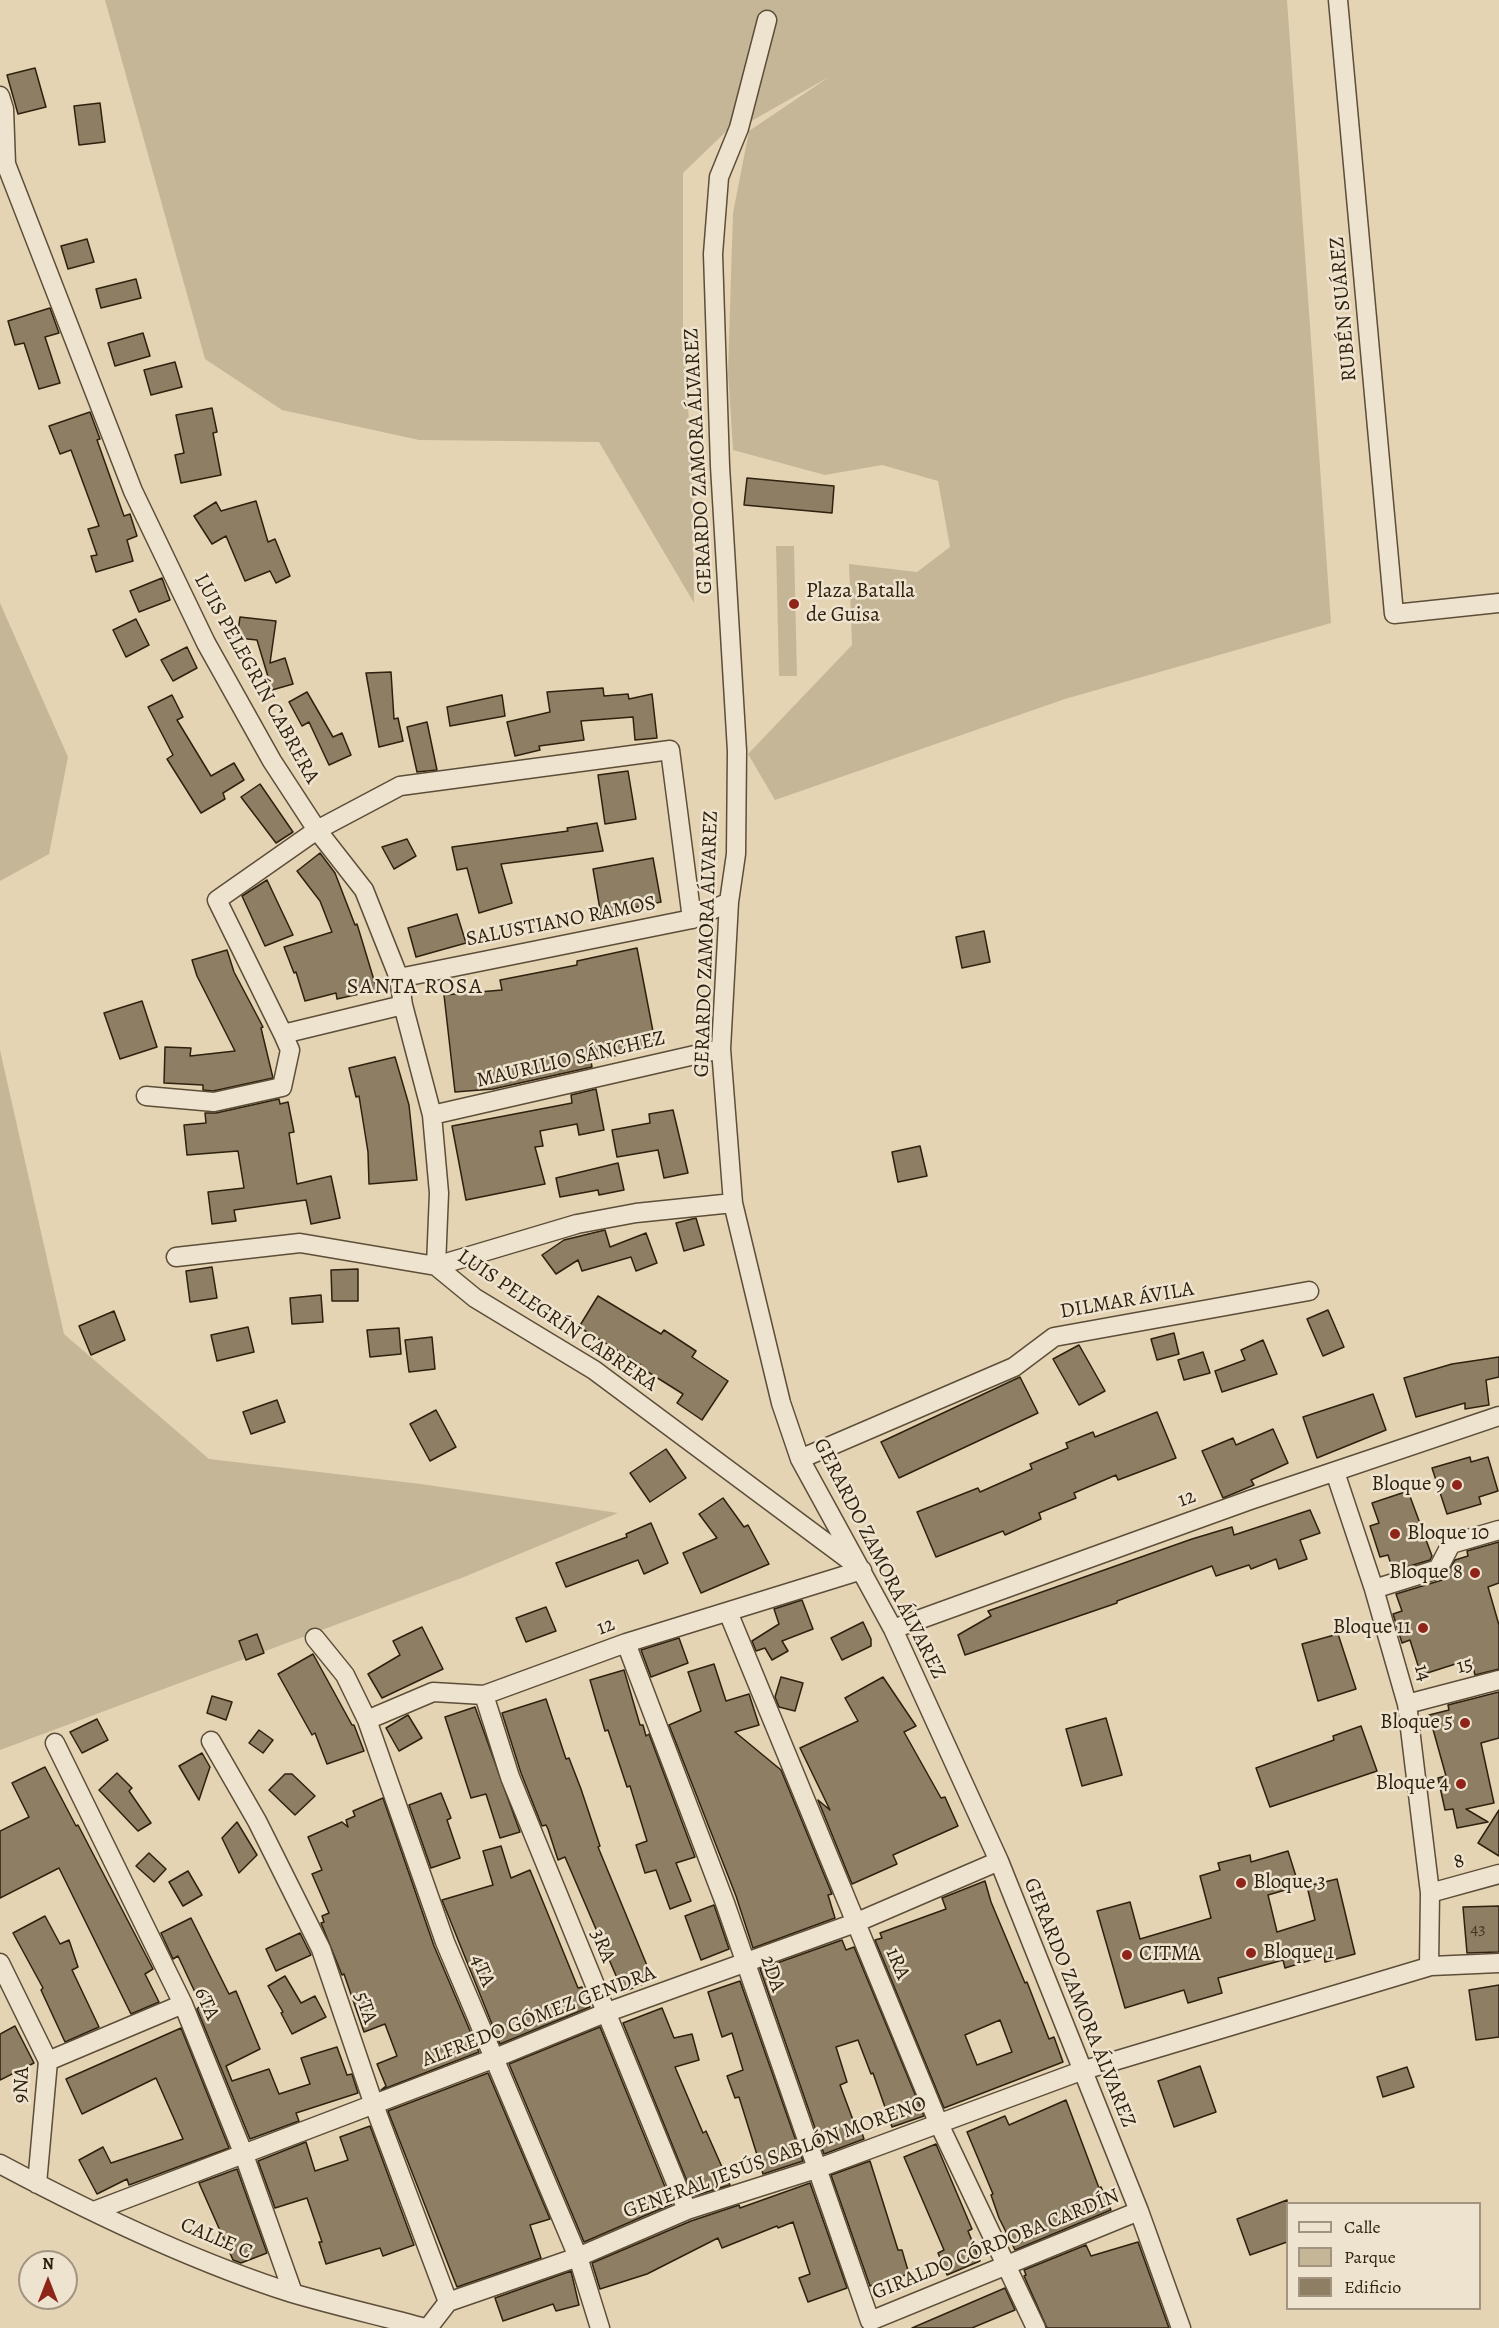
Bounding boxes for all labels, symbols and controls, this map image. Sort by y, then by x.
street label: RUBÉN SUÁREZ [1325,235,1363,383]
street label: GERARDO ZAMORA ÁLVAREZ [679,327,719,595]
street label: LUIS PELEGRÍN CABRERA [188,570,324,788]
place label: Plaza Batalla de Guisa [806,579,915,629]
marker: Plaza Batalla de Guisa [787,597,801,611]
street label: GERARDO ZAMORA ÁLVAREZ [690,810,724,1078]
street label: SALUSTIANO RAMOS [464,891,658,953]
district label: SANTA ROSA [347,975,483,1001]
street label: MAURILIO SÁNCHEZ [474,1026,668,1094]
street label: LUIS PELEGRÍN CABRERA [452,1245,662,1397]
street label: DILMAR ÁVILA [1058,1277,1196,1325]
street label: GERARDO ZAMORA ÁLVAREZ [807,1434,951,1684]
place label: Bloque 9 [1372,1472,1445,1498]
marker: Bloque 9 [1450,1478,1464,1492]
street label: 12 [1175,1484,1199,1514]
place label: Bloque 10 [1407,1521,1489,1547]
marker: Bloque 10 [1388,1527,1402,1541]
place label: Bloque 8 [1389,1560,1463,1586]
marker: Bloque 8 [1468,1566,1482,1580]
street label: 12 [594,1612,618,1642]
place label: Bloque 11 [1333,1615,1411,1641]
marker: Bloque 11 [1416,1621,1430,1635]
street label: 15 [1454,1652,1476,1680]
street label: 14 [1408,1662,1436,1684]
place label: Bloque 5 [1380,1710,1453,1736]
marker: Bloque 5 [1458,1716,1472,1730]
place label: Bloque 4 [1376,1771,1449,1797]
marker: Bloque 4 [1454,1777,1468,1791]
street label: 8 [1451,1849,1467,1875]
place label: Bloque 3 [1253,1870,1326,1896]
street label: GERARDO ZAMORA ÁLVAREZ [1017,1875,1141,2131]
marker: Bloque 3 [1234,1876,1248,1890]
house number: 43 [1470,1919,1486,1941]
street label: 3RA [584,1926,620,1966]
place label: Bloque 1 [1263,1940,1334,1966]
place label: CITMA [1139,1942,1201,1968]
street label: 1RA [879,1944,915,1984]
marker: Bloque 1 [1244,1946,1258,1960]
marker: CITMA [1120,1948,1134,1962]
street label: 4TA [464,1951,500,1991]
street label: 2DA [754,1953,790,1995]
street label: ALFREDO GÓMEZ GENDRA [419,1961,659,2073]
street label: 6TA [188,1984,224,2024]
street label: 5TA [348,1989,382,2027]
street label: 9NA [8,2066,36,2104]
street label: GENERAL JESÚS SABLÓN MORENO [620,2091,930,2225]
street label: GIRALDO CÓRDOBA CARDÍN [869,2184,1123,2306]
legend [1286,2202,1481,2310]
street label: CALLE C [176,2213,256,2265]
text: Calle [1344,2215,1381,2239]
text: Parque [1344,2245,1396,2269]
north arrow [18,2250,78,2310]
text: N [42,2253,54,2275]
text: Edificio [1344,2275,1401,2299]

